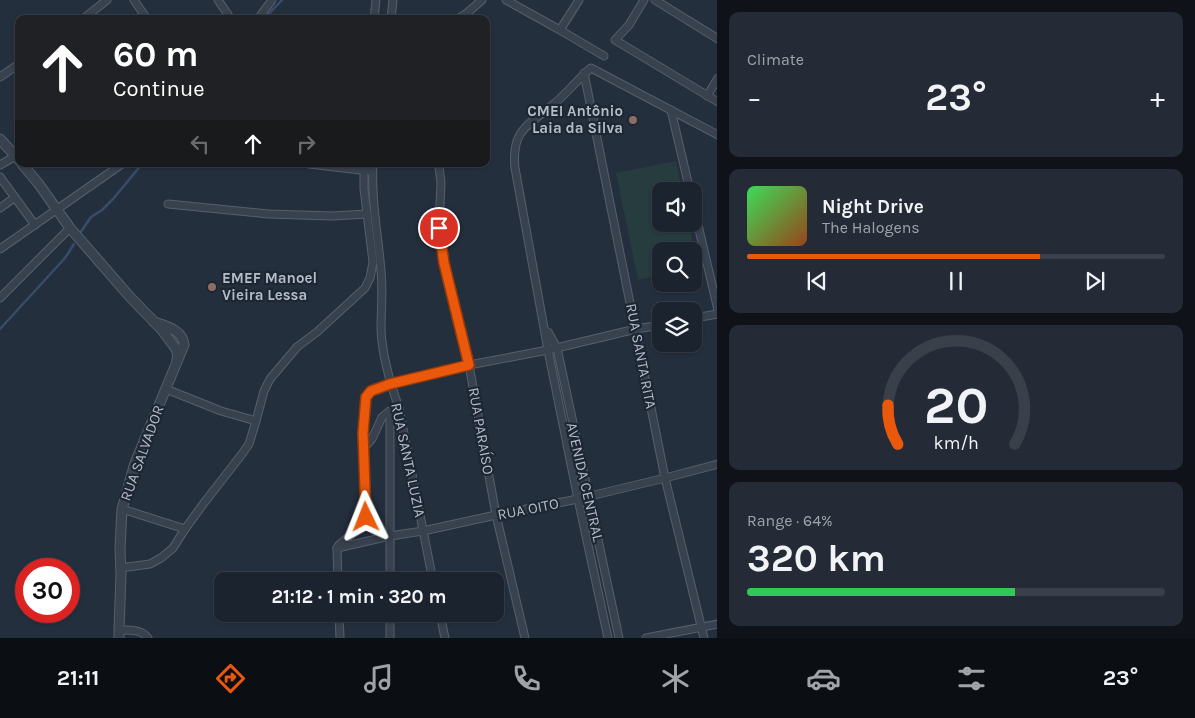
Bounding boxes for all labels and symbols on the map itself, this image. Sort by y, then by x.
place label: CMEI Antônio Laia da Silva [527,102,623,137]
marker: CMEI Antônio Laia da Silva [627,114,639,126]
pin [418,207,460,249]
place label: EMEF Manoel Vieira Lessa [222,269,317,304]
marker: EMEF Manoel Vieira Lessa [206,281,218,293]
street label: RUA SANTA RITA [622,302,660,411]
street label: RUA PARAÍSO [464,386,498,476]
street label: RUA SANTA LUZIA [387,401,429,519]
street label: RUA SALVADOR [116,403,168,503]
street label: AVENIDA CENTRAL [563,421,607,543]
position arrow [339,490,391,542]
street label: RUA OITO [496,494,560,524]
speed limit sign: 30 [15,558,80,623]

